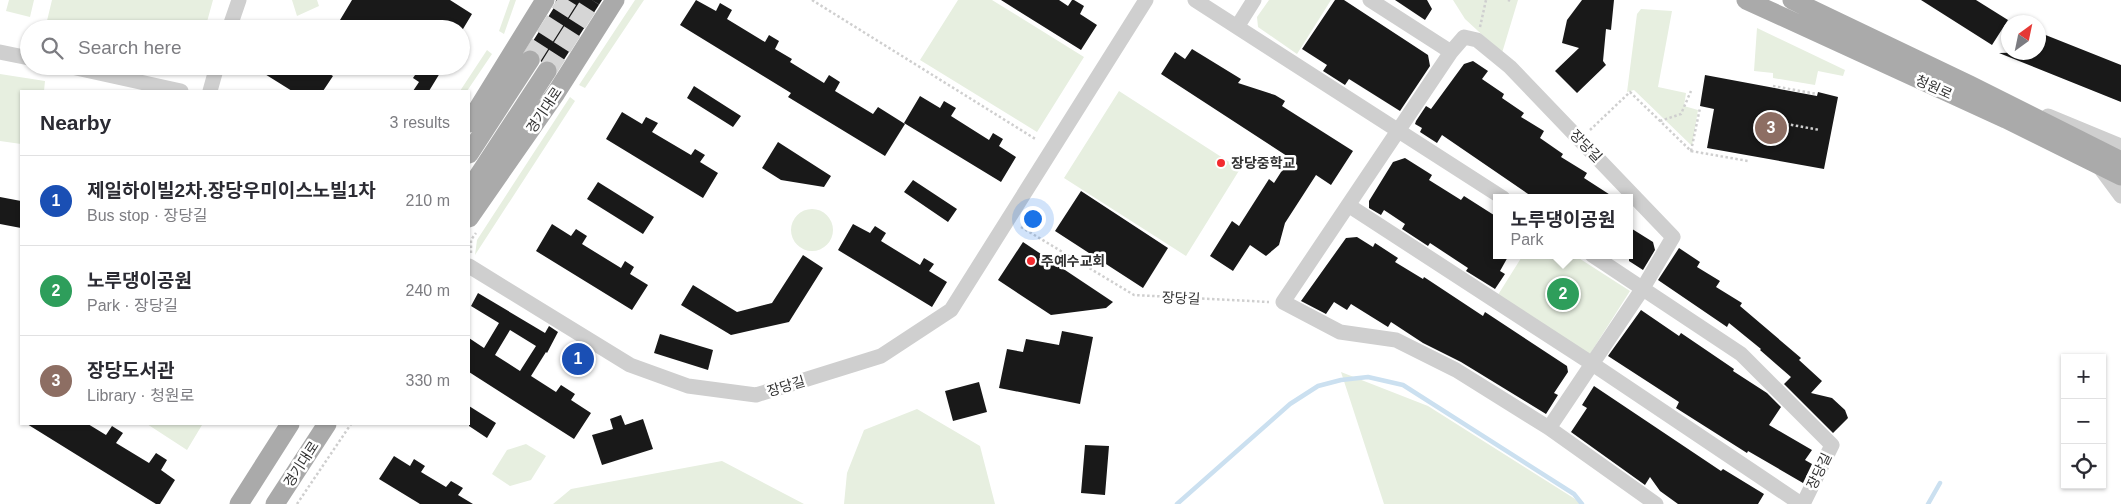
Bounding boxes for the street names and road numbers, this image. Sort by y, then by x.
street label: 청원로 [1913,72,1955,102]
street label: 경기대로 [523,84,565,136]
street label: 장당길 [1567,127,1605,165]
street label: 장당길 [1161,289,1201,307]
street label: 장당길 [765,373,807,399]
street label: 경기대로 [280,438,322,490]
street label: 장당길 [1803,450,1835,492]

